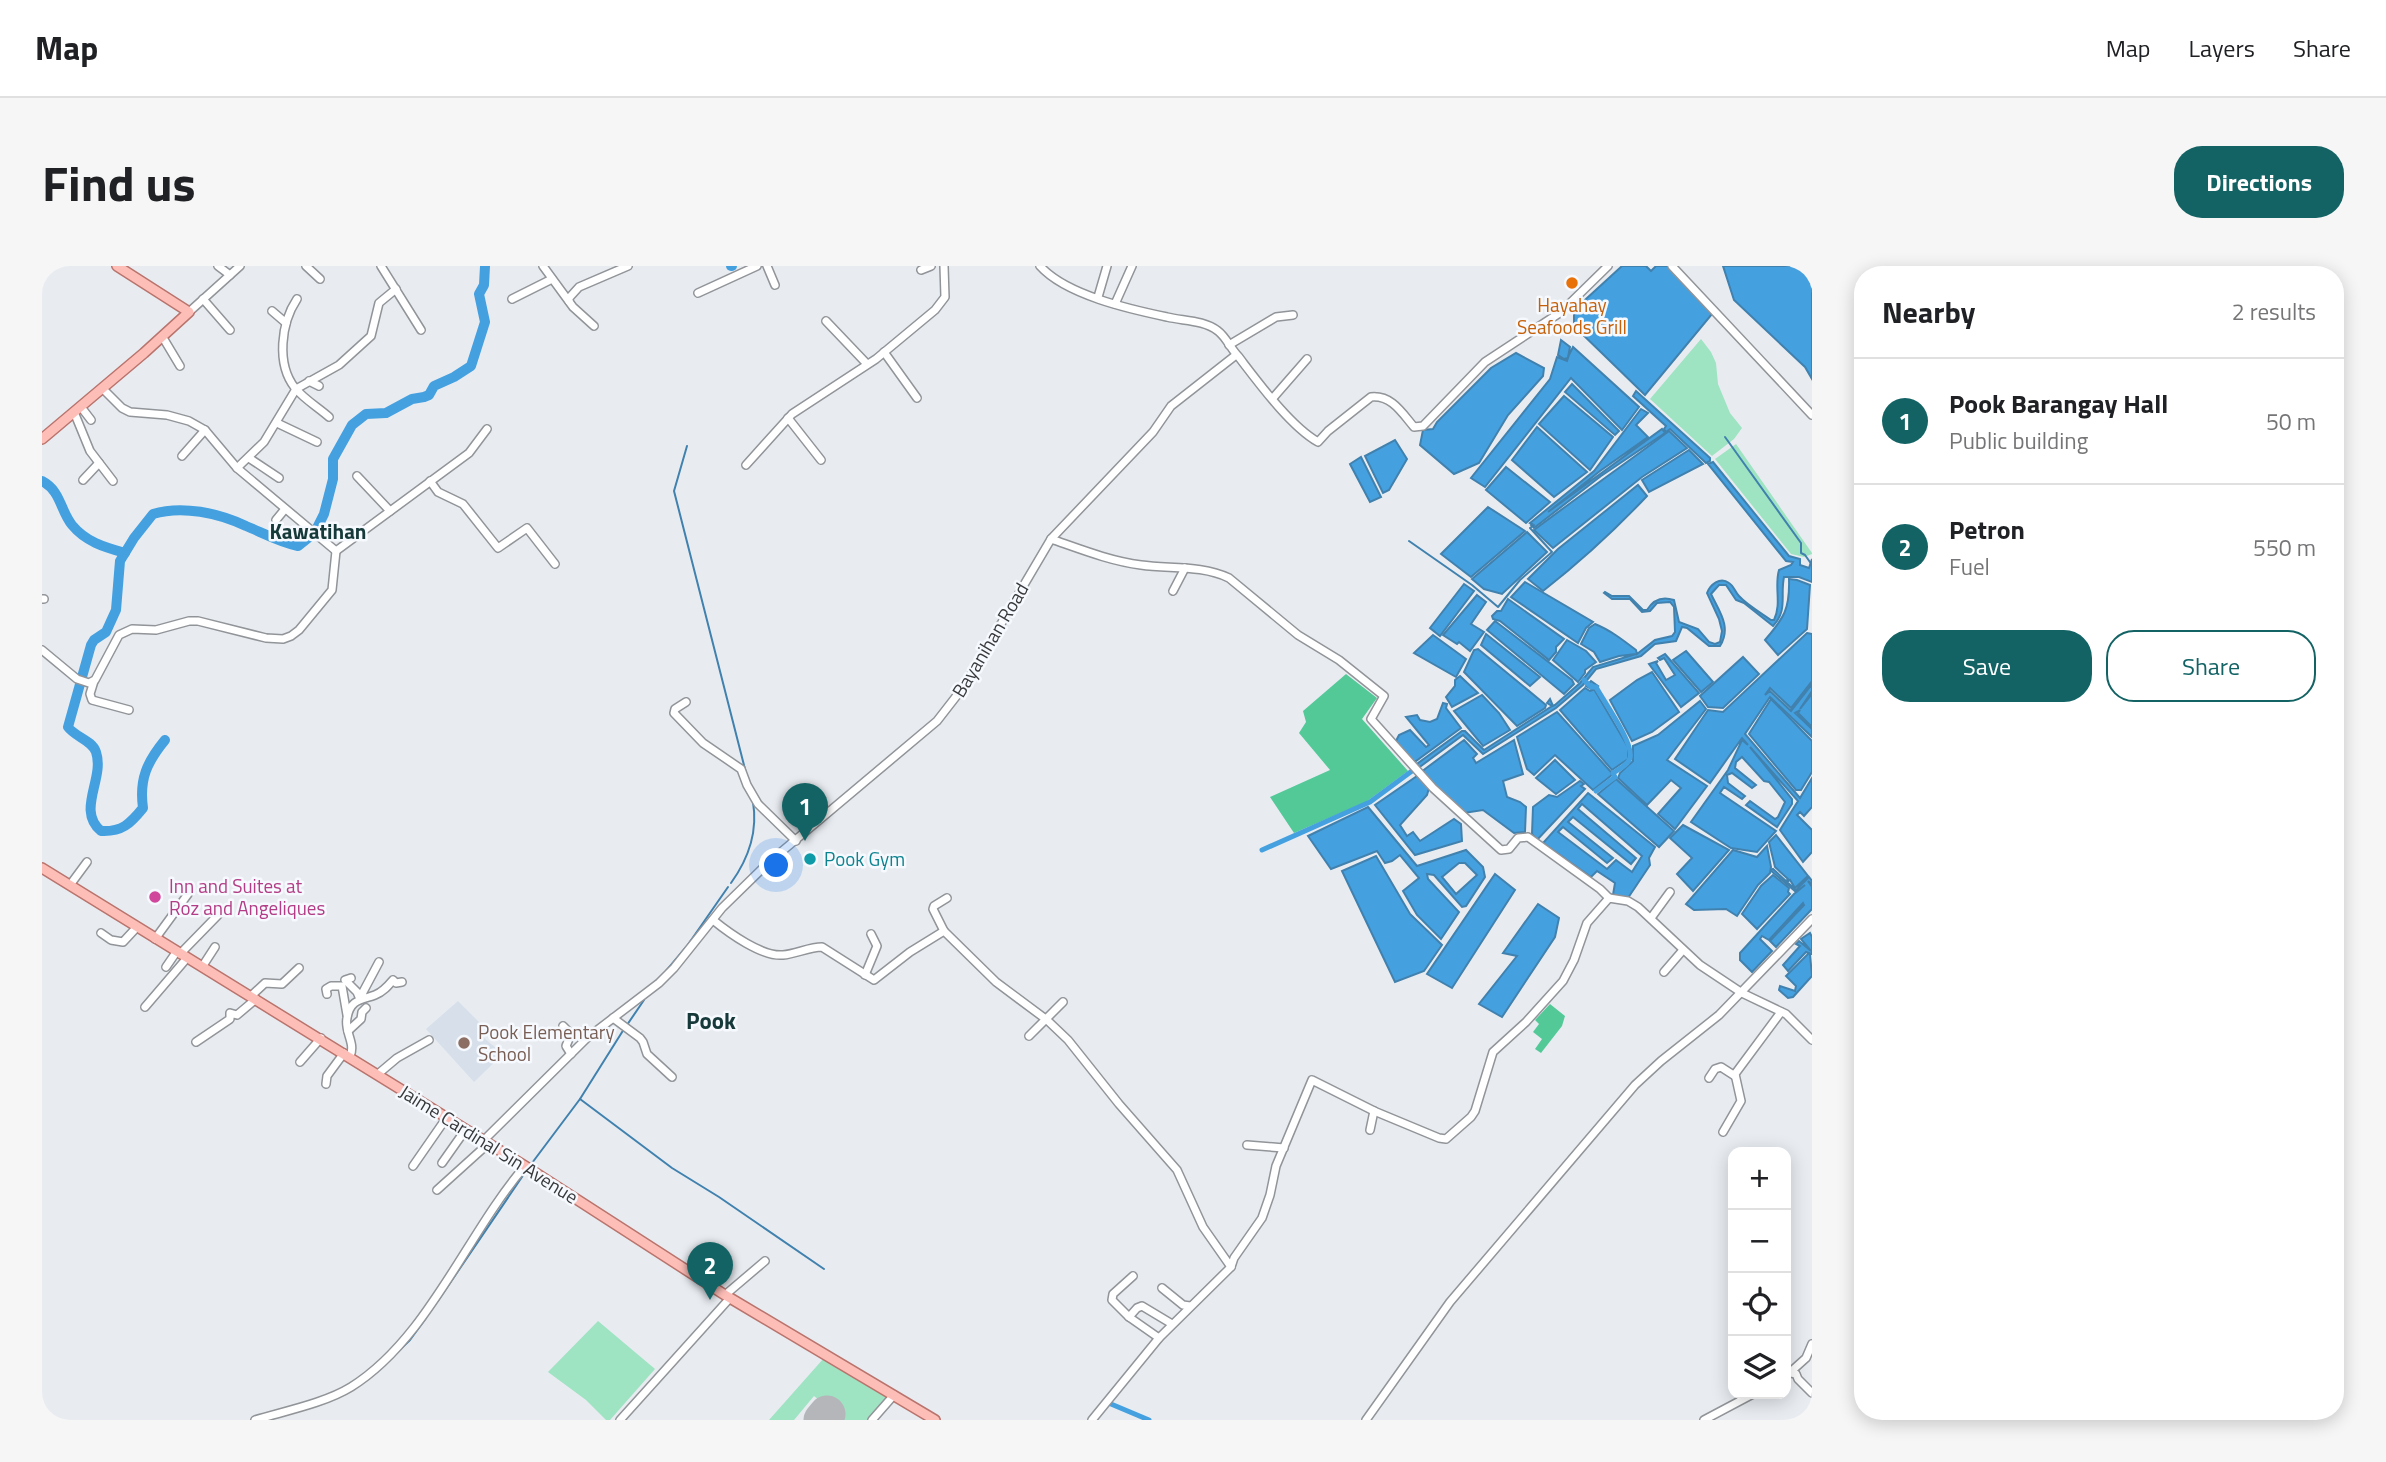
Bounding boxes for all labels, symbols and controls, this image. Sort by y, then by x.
text: Map [35,23,98,73]
text: Map [2106,30,2151,66]
text: Layers [2189,30,2255,66]
text: Share [2293,30,2351,66]
text: Find us [42,145,196,220]
button: Directions [2174,146,2344,218]
marker: Hayahay Seafoods Grill [1564,275,1580,291]
text: Nearby [1882,289,1975,335]
place label: Hayahay Seafoods Grill [1517,290,1627,341]
text: 2 results [2232,294,2316,329]
text: Pook Barangay Hall [1949,384,2168,423]
text: 1 [1899,404,1911,439]
text: 50 m [2266,404,2316,439]
text: Public building [1949,423,2088,458]
text: Petron [1949,510,2025,549]
district label: Kawatihan [270,515,366,547]
text: 2 [1899,530,1911,565]
text: 550 m [2253,530,2316,565]
text: Fuel [1949,549,1990,584]
street label: Bayanihan Road [944,577,1035,703]
button: Save [1882,630,2092,702]
button: Share [2106,630,2316,702]
pin: 1 [782,783,828,841]
place label: Pook Gym [824,844,905,873]
your location [759,848,793,882]
marker: Pook Gym [802,851,818,867]
place label: Inn and Suites at Roz and Angeliques [169,871,325,922]
marker: Inn and Suites at Roz and Angeliques [147,889,163,905]
district label: Pook [686,1003,736,1038]
place label: Pook Elementary School [478,1017,615,1068]
marker: Pook Elementary School [456,1035,472,1051]
street label: Jaime Cardinal Sin Avenue [394,1077,584,1210]
map controls [1728,1147,1791,1399]
button: + [1728,1147,1791,1210]
button: − [1728,1210,1791,1273]
pin: 2 [687,1242,733,1300]
button: locate [1728,1273,1791,1336]
button: layers [1728,1336,1791,1399]

